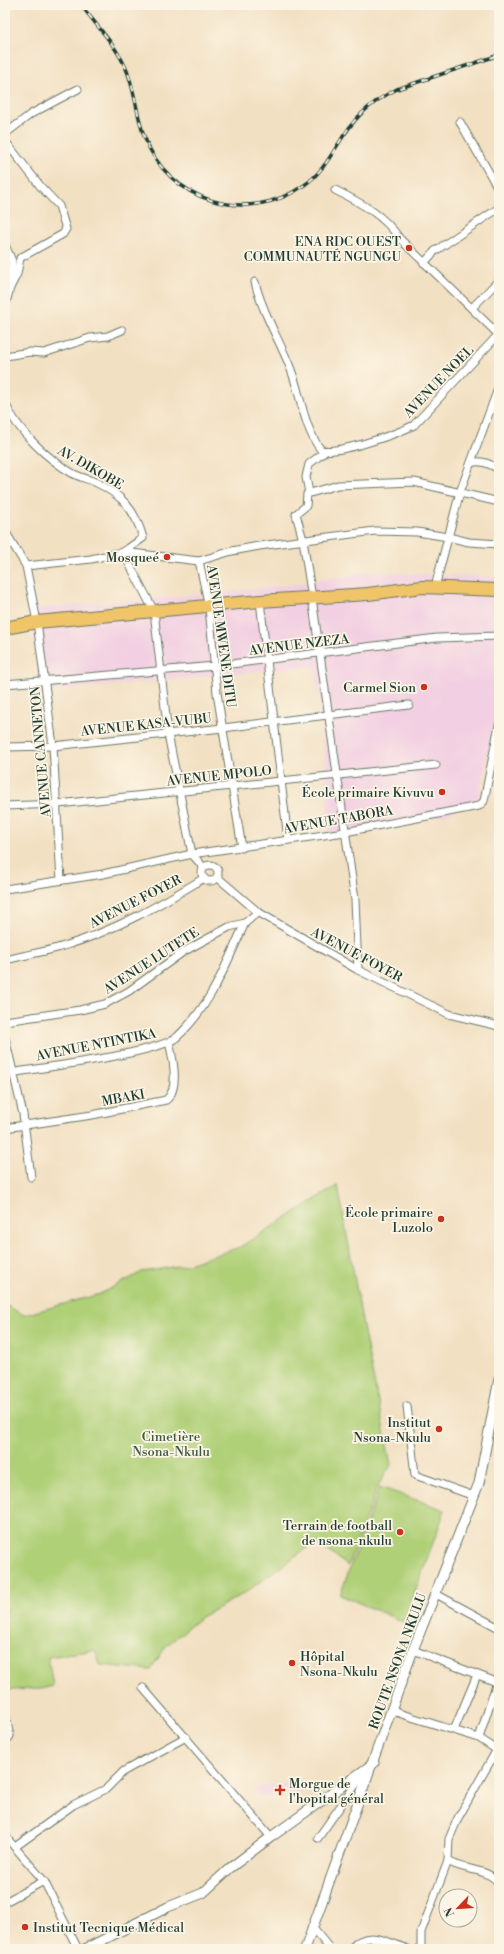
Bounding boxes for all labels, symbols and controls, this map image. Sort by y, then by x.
place label: ENA RDC OUEST COMMUNAUTÉ NGUNGU [244,234,401,265]
marker: ENA RDC OUEST COMMUNAUTÉ NGUNGU [404,243,414,253]
street label: AVENUE NOEL [400,342,477,422]
street label: AV. DIKOBE [54,442,126,493]
place label: Mosqueé [106,550,159,566]
marker: Mosqueé [162,552,172,562]
street label: AVENUE MWENE DITU [203,563,239,709]
street label: AVENUE NZEZA [247,631,351,659]
place label: Carmel Sion [343,680,416,696]
marker: Carmel Sion [419,682,429,692]
street label: AVENUE CANNETON [27,685,55,819]
street label: AVENUE KASA-VUBU [79,710,213,740]
street label: AVENUE MPOLO [165,763,273,790]
place label: École primaire Kivuvu [302,784,435,801]
marker: École primaire Kivuvu [437,787,447,797]
street label: AVENUE TABORA [281,802,395,838]
street label: AVENUE FOYER [86,871,185,932]
street label: AVENUE LUTETE [100,924,202,998]
street label: AVENUE FOYER [307,924,406,986]
street label: AVENUE NTINTIKA [34,1025,159,1065]
street label: MBAKI [100,1086,146,1110]
place label: École primaire Luzolo [345,1204,433,1236]
marker: École primaire Luzolo [436,1214,446,1224]
place label: Institut Nsona-Nkulu [353,1415,432,1446]
marker: Institut Nsona-Nkulu [434,1424,444,1434]
park label: Cimetière Nsona-Nkulu [132,1429,210,1460]
place label: Terrain de football de nsona-nkulu [283,1518,393,1549]
marker: Terrain de football de nsona-nkulu [395,1527,405,1537]
street label: ROUTE NSONA NKULU [366,1591,430,1732]
place label: Hôpital Nsona-Nkulu [300,1649,378,1680]
marker: Hôpital Nsona-Nkulu [287,1658,297,1668]
place label: Morgue de l'hopital général [289,1776,384,1807]
marker: Morgue de l'hopital général [274,1784,286,1796]
north arrow [438,1888,478,1928]
text: N [442,1905,458,1919]
place label: Institut Tecnique Médical [33,1920,184,1936]
marker: Institut Tecnique Médical [20,1922,30,1932]

